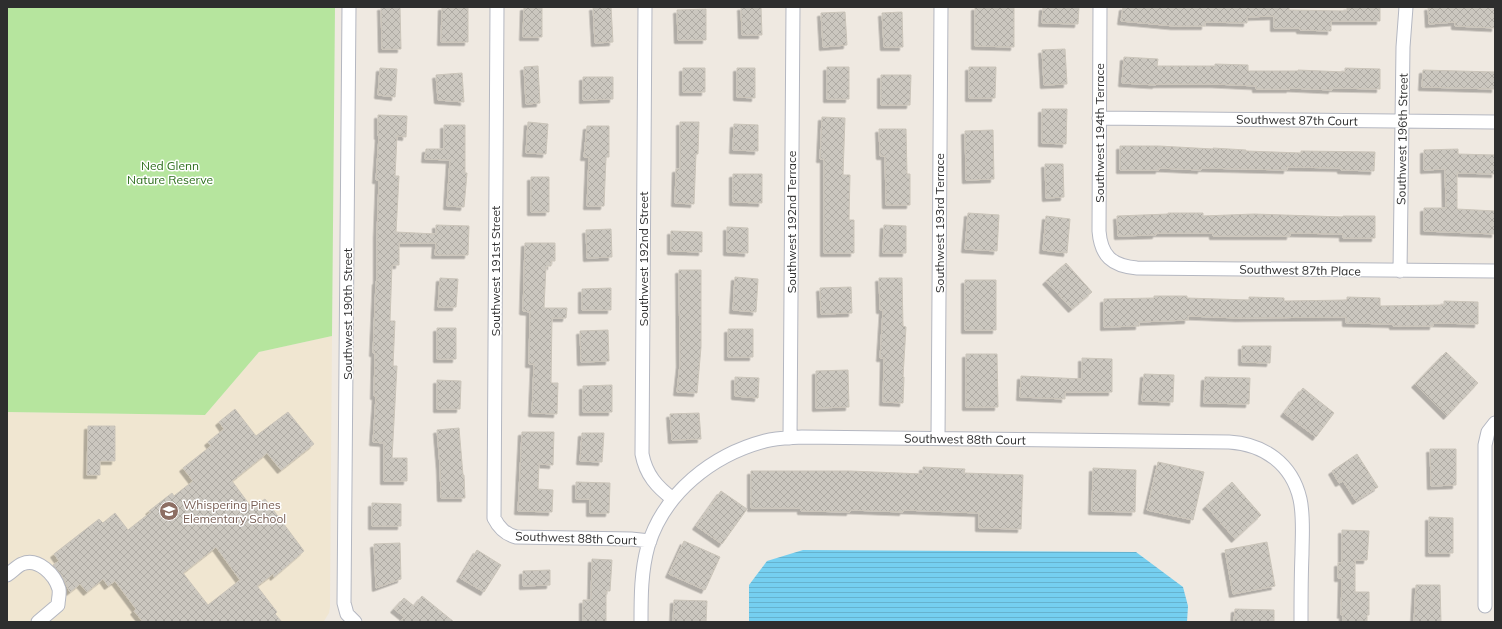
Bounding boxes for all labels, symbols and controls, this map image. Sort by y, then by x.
street label: Southwest 194th Terrace [1092,63,1107,203]
street label: Southwest 196th Street [1393,73,1411,205]
street label: Southwest 87th Court [1236,111,1358,129]
street label: Southwest 192nd Terrace [784,151,799,293]
street label: Southwest 193rd Terrace [932,153,947,293]
park label: Ned Glenn Nature Reserve [127,158,213,187]
street label: Southwest 192nd Street [636,192,651,326]
street label: Southwest 191st Street [488,206,503,336]
street label: Southwest 190th Street [340,248,355,380]
street label: Southwest 87th Place [1239,261,1361,279]
street label: Southwest 88th Court [904,430,1026,448]
place label: Whispering Pines Elementary School [183,497,286,526]
school or university icon: Whispering Pines Elementary School [158,500,180,522]
street label: Southwest 88th Court [515,528,637,548]

